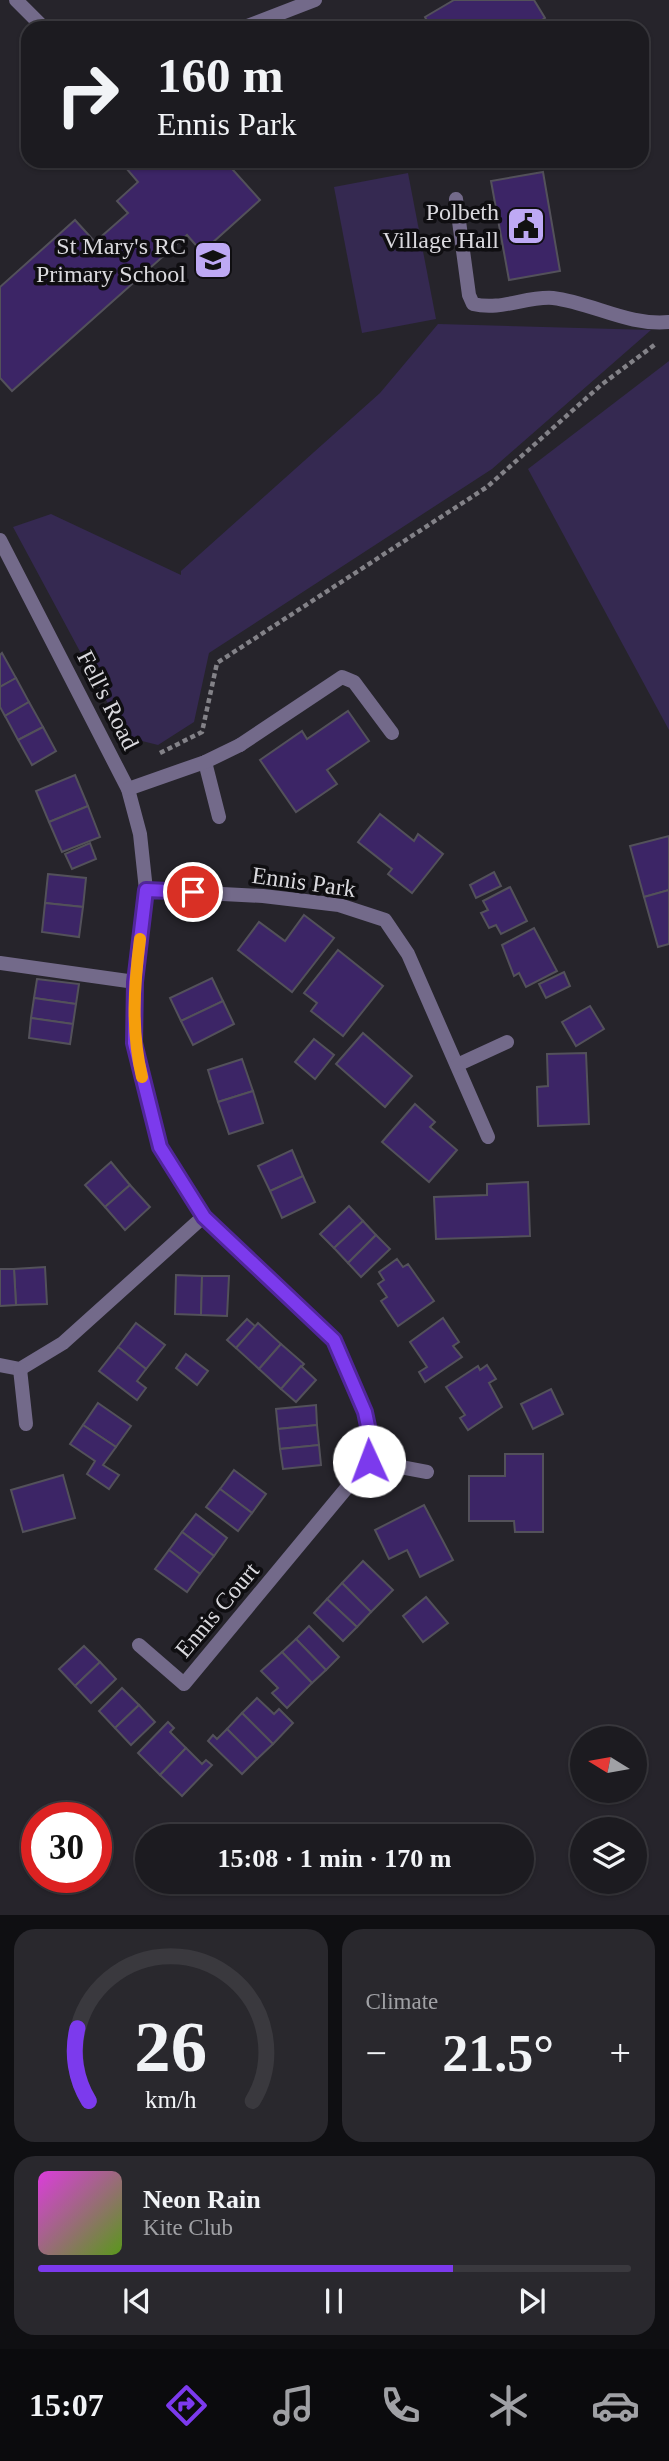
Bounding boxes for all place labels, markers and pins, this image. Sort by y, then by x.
place label: Polbeth Village Hall [382,199,499,253]
public building icon: Polbeth Village Hall [505,205,547,247]
place label: St Mary's RC Primary School [36,233,186,287]
school or university icon: St Mary's RC Primary School [192,239,234,281]
pin [163,862,223,922]

